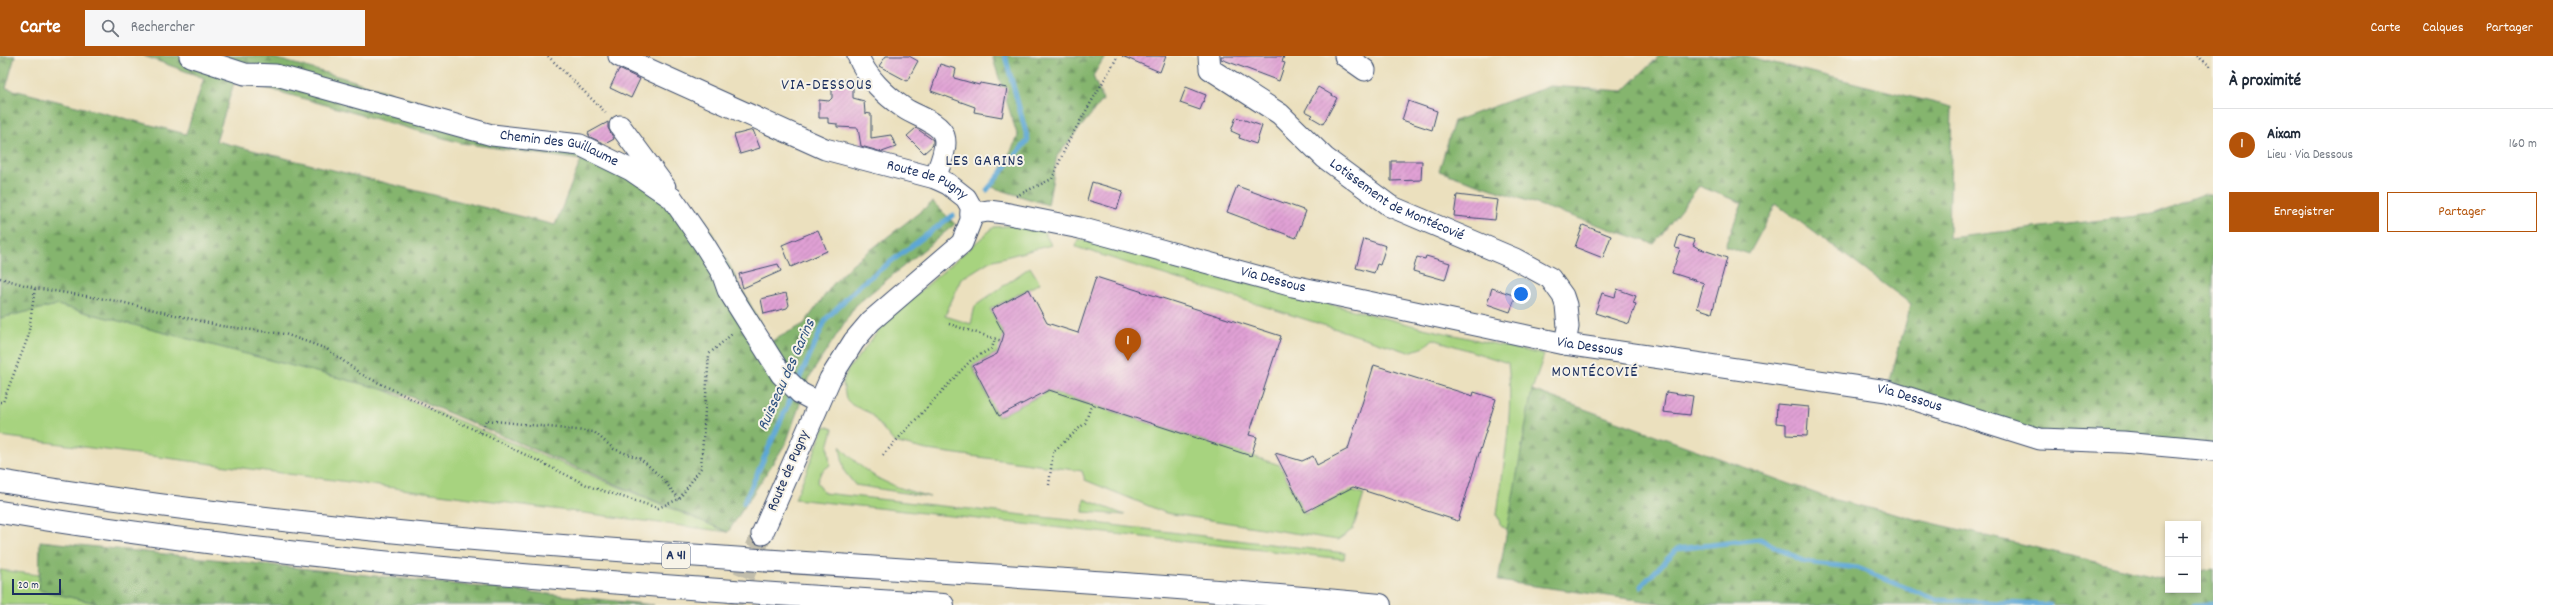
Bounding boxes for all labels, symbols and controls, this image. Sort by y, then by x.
search box [85,10,365,46]
text: Carte [20,15,61,42]
icon: search [99,17,121,39]
text: Rechercher [131,17,195,39]
text: Carte [2371,18,2401,38]
text: Calques [2423,18,2464,38]
text: Partager [2486,18,2533,38]
text: À proximité [2229,70,2301,94]
district label: VIA-DESSOUS [781,74,873,97]
text: Aixam [2267,124,2301,146]
street label: Chemin des Guillaume [499,125,622,173]
text: 1 [2241,135,2243,154]
text: 160 m [2509,135,2537,154]
text: Lieu · Via Dessous [2267,146,2353,165]
district label: LES GARINS [945,150,1025,173]
street label: Lotissement de Montécovié [1324,154,1467,247]
street label: Route de Pugny [884,155,973,207]
button: Enregistrer [2229,192,2379,232]
button: Partager [2387,192,2537,232]
street label: Via Dessous [1238,261,1308,299]
your location [1511,284,1531,304]
water label: Ruisseau des Garins [752,314,822,434]
pin: 1 [1115,328,1141,361]
street label: Via Dessous [1555,332,1625,363]
district label: MONTÉCOVIÉ [1551,361,1639,384]
street label: Via Dessous [1876,379,1945,419]
street label: Route de Pugny [762,426,816,515]
map controls [2165,521,2201,593]
button: + [2165,521,2201,557]
road number: A 41 [662,544,690,568]
button: − [2165,557,2201,593]
scale bar [12,577,61,596]
text: 20 m [18,578,39,594]

